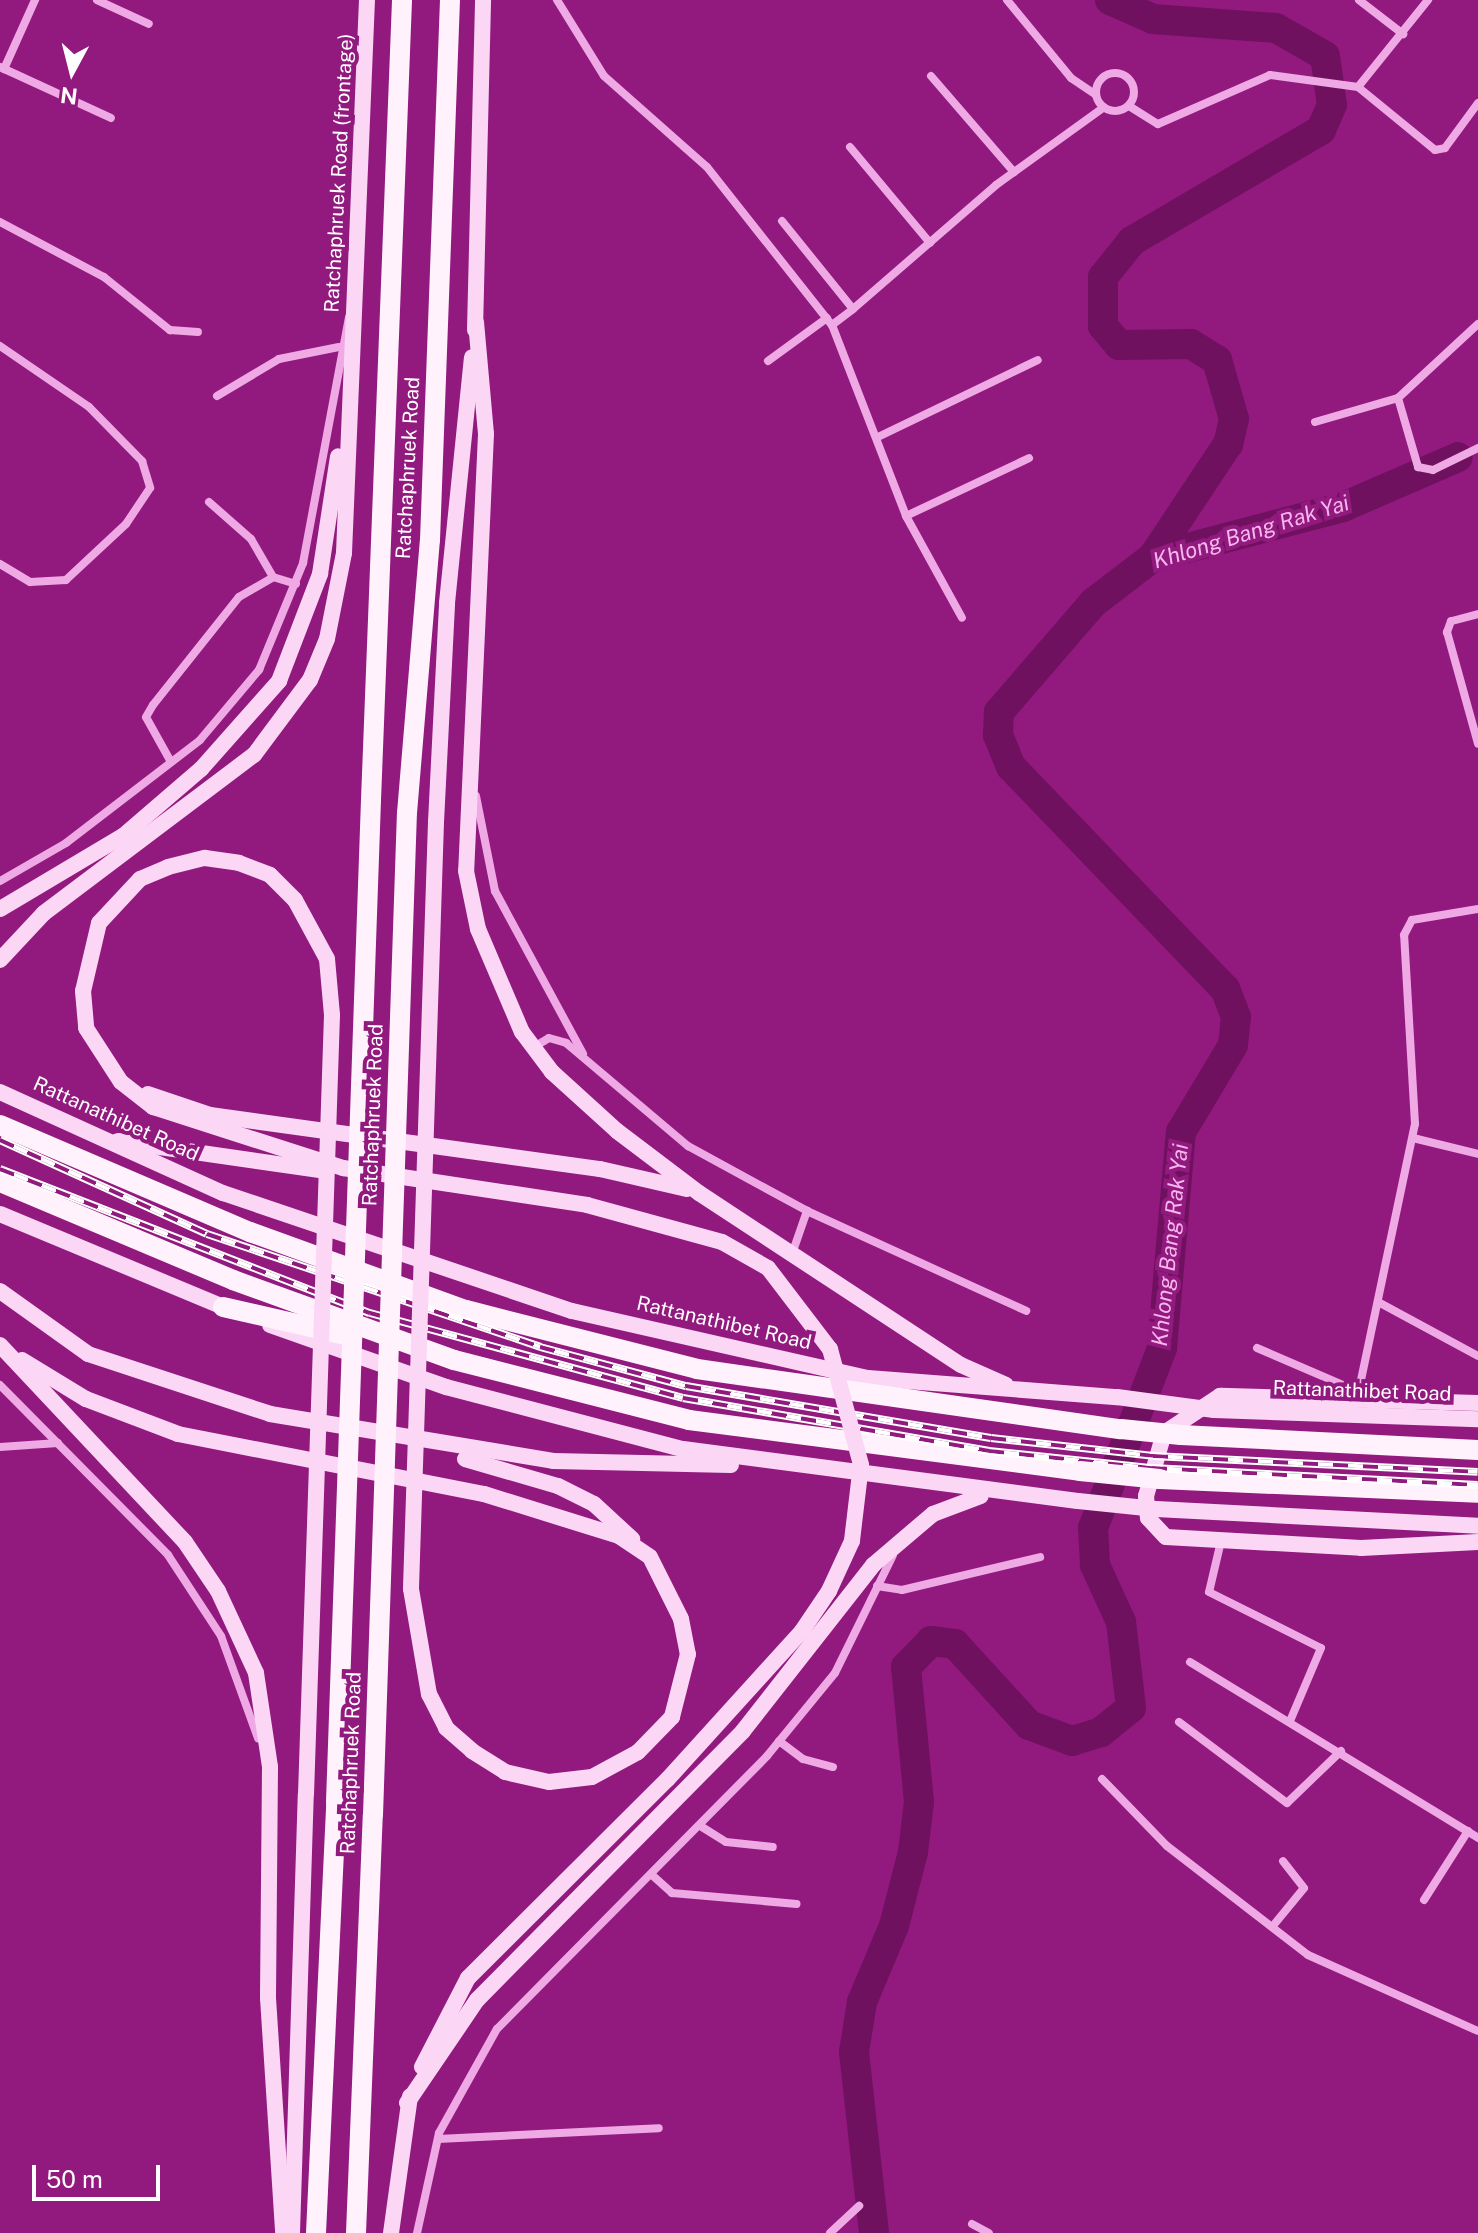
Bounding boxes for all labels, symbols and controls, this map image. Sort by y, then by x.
north arrow [32,32,112,112]
street label: Ratchaphruek Road (frontage) [320,33,358,313]
text: N [59,82,79,110]
street label: Ratchaphruek Road [391,376,425,560]
water label: Khlong Bang Rak Yai [1150,490,1352,574]
street label: Ratchaphruek Road [358,1023,388,1207]
street label: Rattanathibet Road [29,1072,203,1166]
water label: Khlong Bang Rak Yai [1146,1142,1194,1348]
street label: Rattanathibet Road [634,1291,814,1355]
street label: Rattanathibet Road [1272,1376,1452,1406]
street label: Ratchaphruek Road [336,1671,366,1855]
scale bar [36,2149,164,2199]
text: 50 m [46,2165,103,2193]

